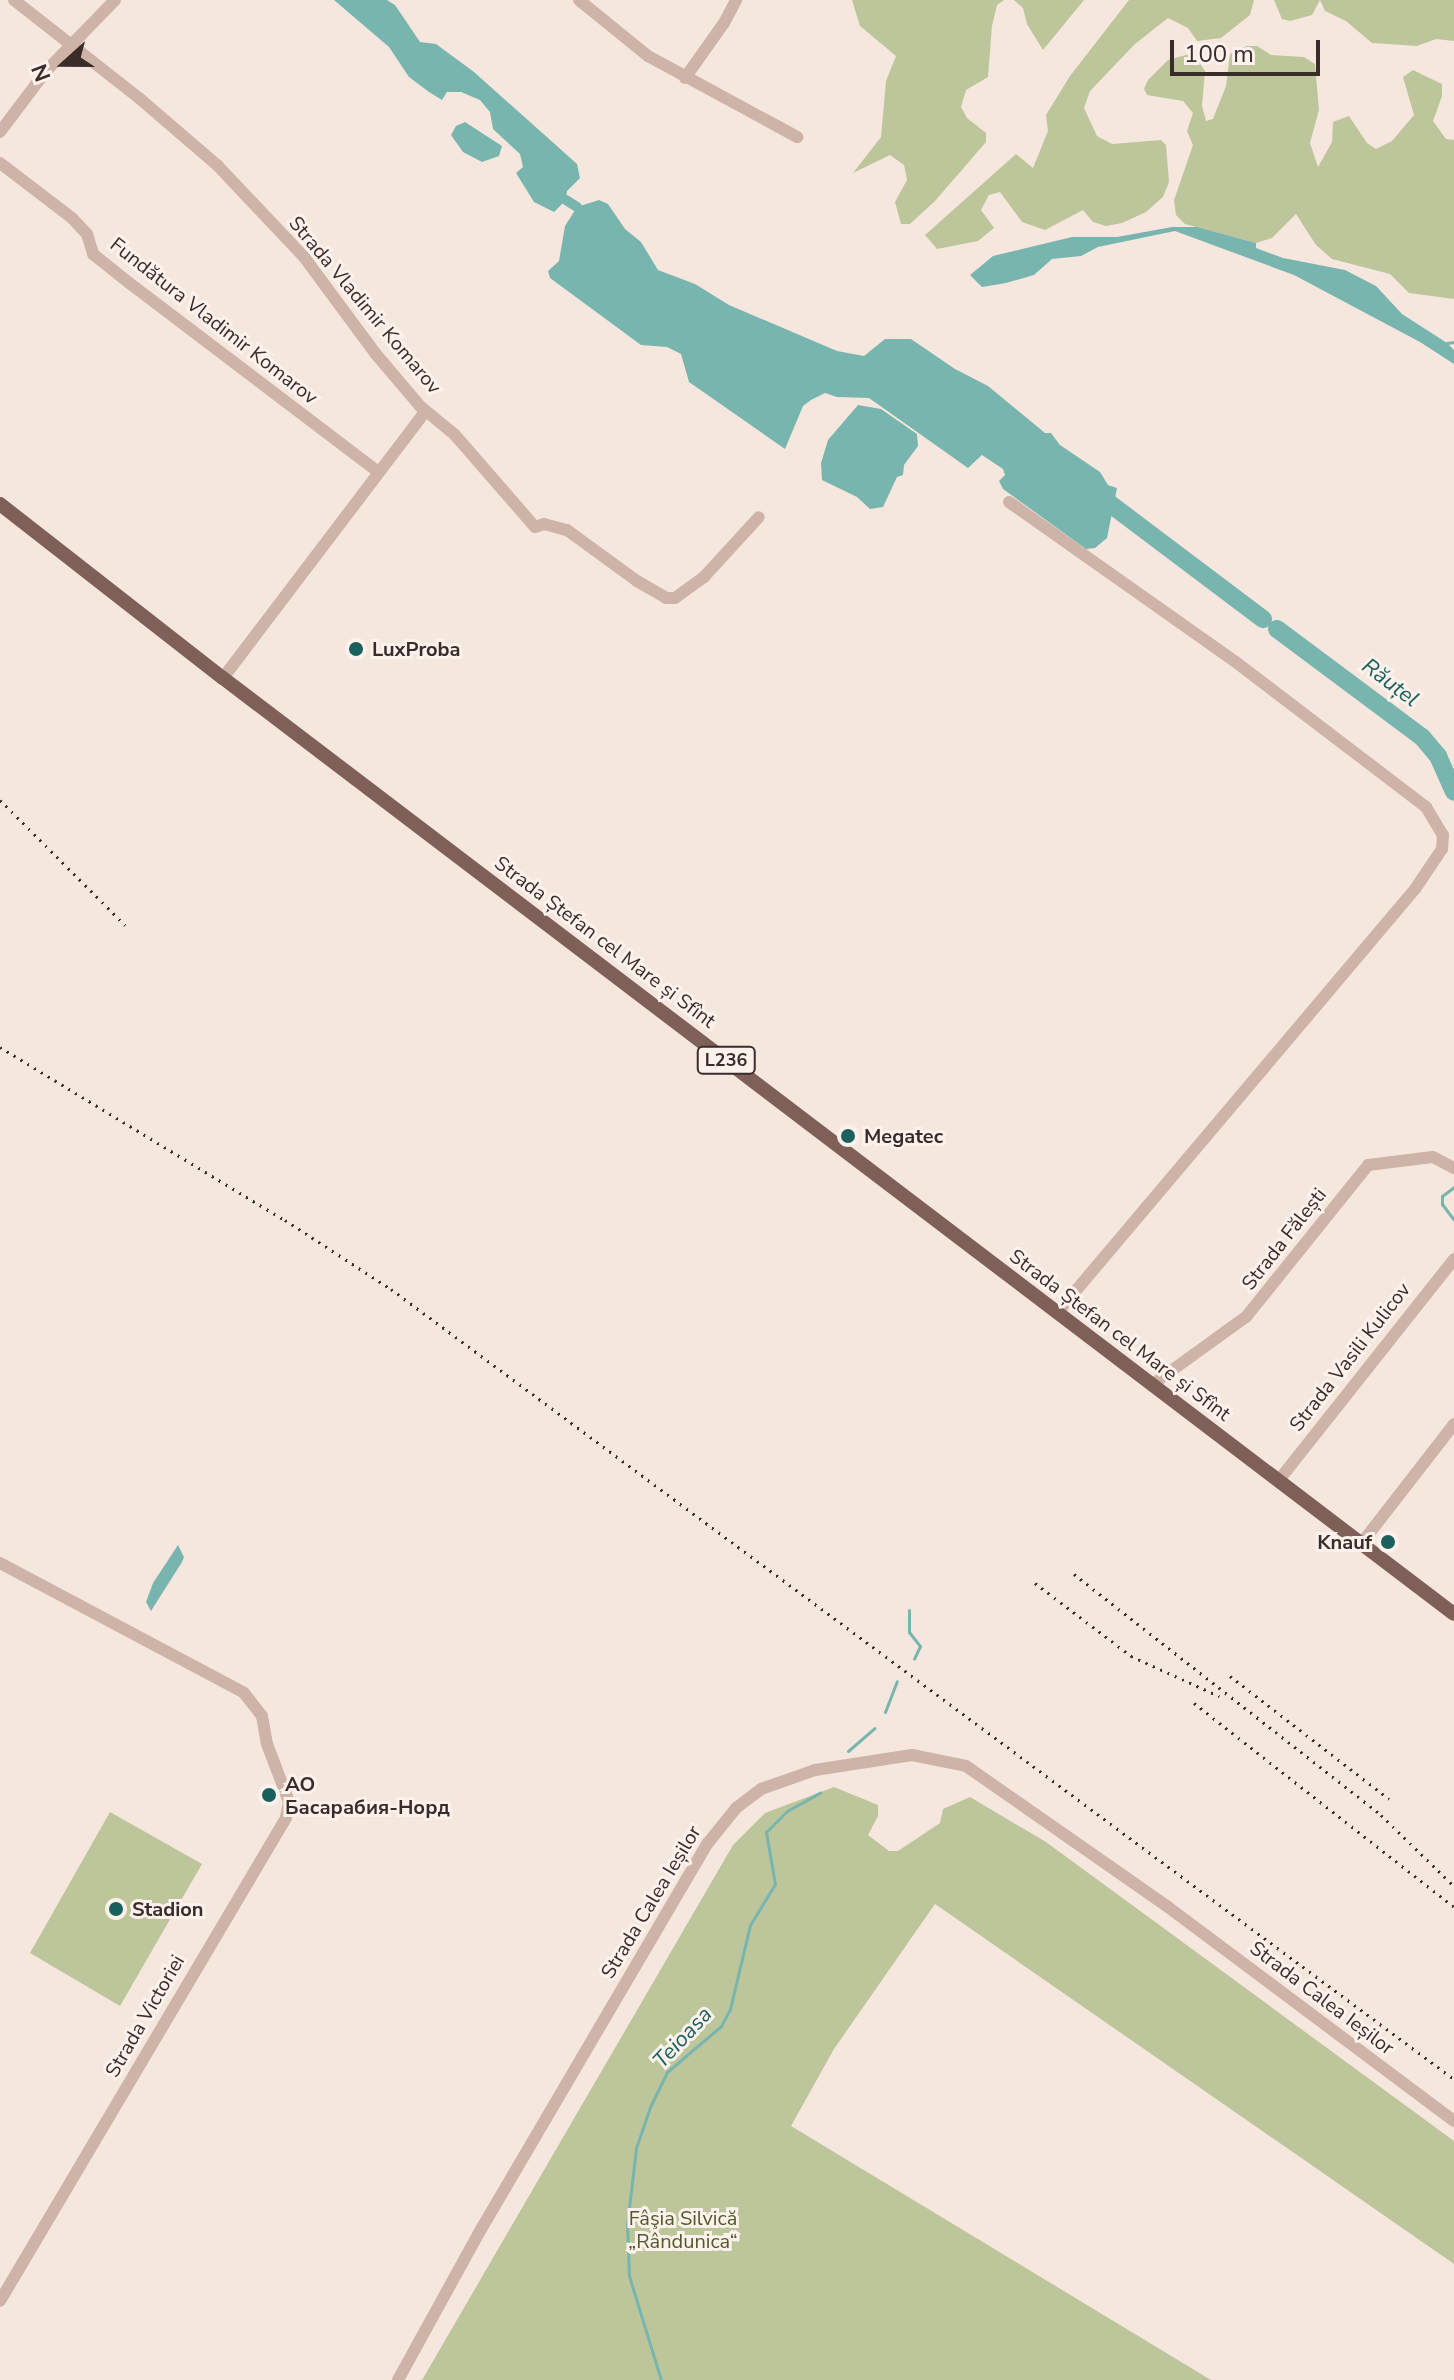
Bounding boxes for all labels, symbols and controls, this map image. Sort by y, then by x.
north arrow [24,24,104,104]
scale bar [1174,24,1324,74]
text: 100 m [1184,38,1254,70]
text: N [25,60,59,86]
street label: Strada Vladimir Komarov [284,211,446,399]
street label: Fundătura Vladimir Komarov [105,233,323,409]
place label: LuxProba [372,637,461,661]
marker: LuxProba [347,640,365,658]
water label: Răuțel [1356,653,1424,713]
street label: Strada Ștefan cel Mare și Sfînt [490,851,720,1033]
road number: L236 [696,1046,756,1074]
place label: Megatec [864,1124,943,1148]
marker: Megatec [839,1127,857,1145]
street label: Strada Fălești [1237,1183,1331,1295]
street label: Strada Ștefan cel Mare și Sfînt [1005,1244,1235,1426]
street label: Strada Vasili Kulicov [1285,1278,1415,1436]
place label: Knauf [1317,1530,1372,1554]
marker: Knauf [1379,1533,1397,1551]
place label: АО Басарабия-Норд [285,1772,450,1819]
marker: АО Басарабия-Норд [260,1786,278,1804]
street label: Strada Calea Ieșilor [596,1821,706,1983]
place label: Stadion [132,1897,203,1921]
marker: Stadion [107,1900,125,1918]
street label: Strada Calea Ieșilor [1245,1936,1399,2060]
street label: Strada Victoriei [100,1951,190,2081]
water label: Teioasa [648,2002,718,2074]
park label: Fâşia Silvică „Rândunica“ [628,2206,738,2253]

